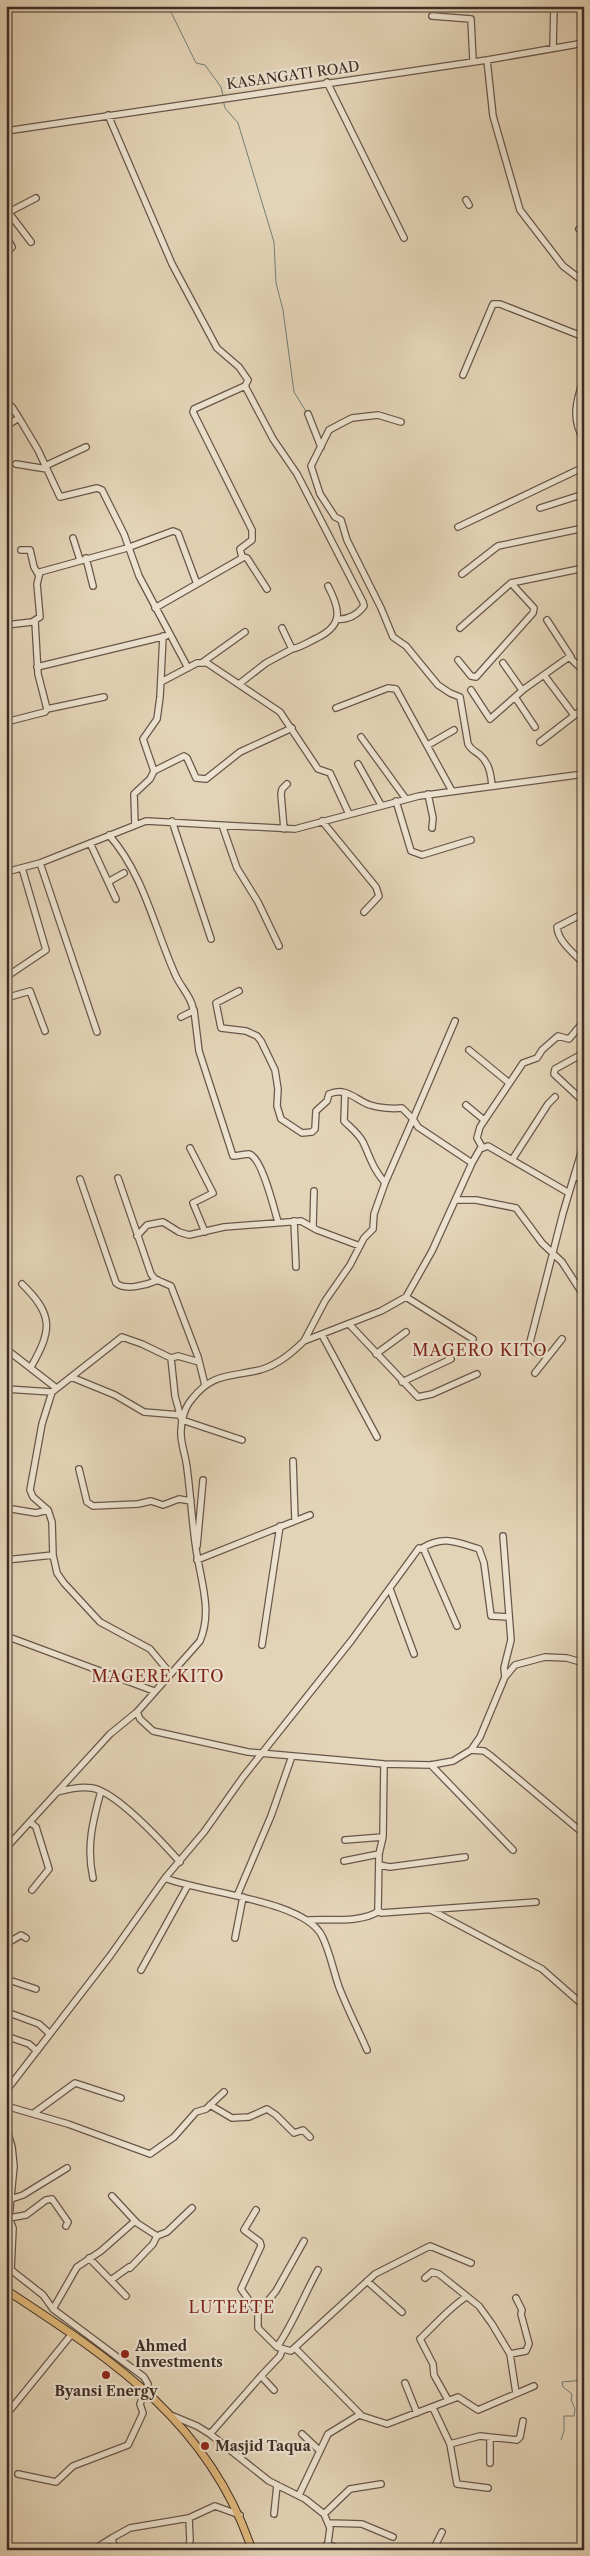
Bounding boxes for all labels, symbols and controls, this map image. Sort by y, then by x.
street label: KASANGATI ROAD [225,57,361,93]
district label: MAGERO KITO [412,1340,548,1360]
district label: MAGERE KITO [91,1666,225,1686]
district label: LUTEETE [189,2297,275,2317]
place label: Ahmed Investments [134,2337,223,2371]
marker: Ahmed Investments [119,2348,131,2360]
marker: Byansi Energy [100,2369,112,2381]
place label: Byansi Energy [55,2382,158,2400]
place label: Masjid Taqua [215,2437,312,2455]
marker: Masjid Taqua [199,2440,211,2452]

